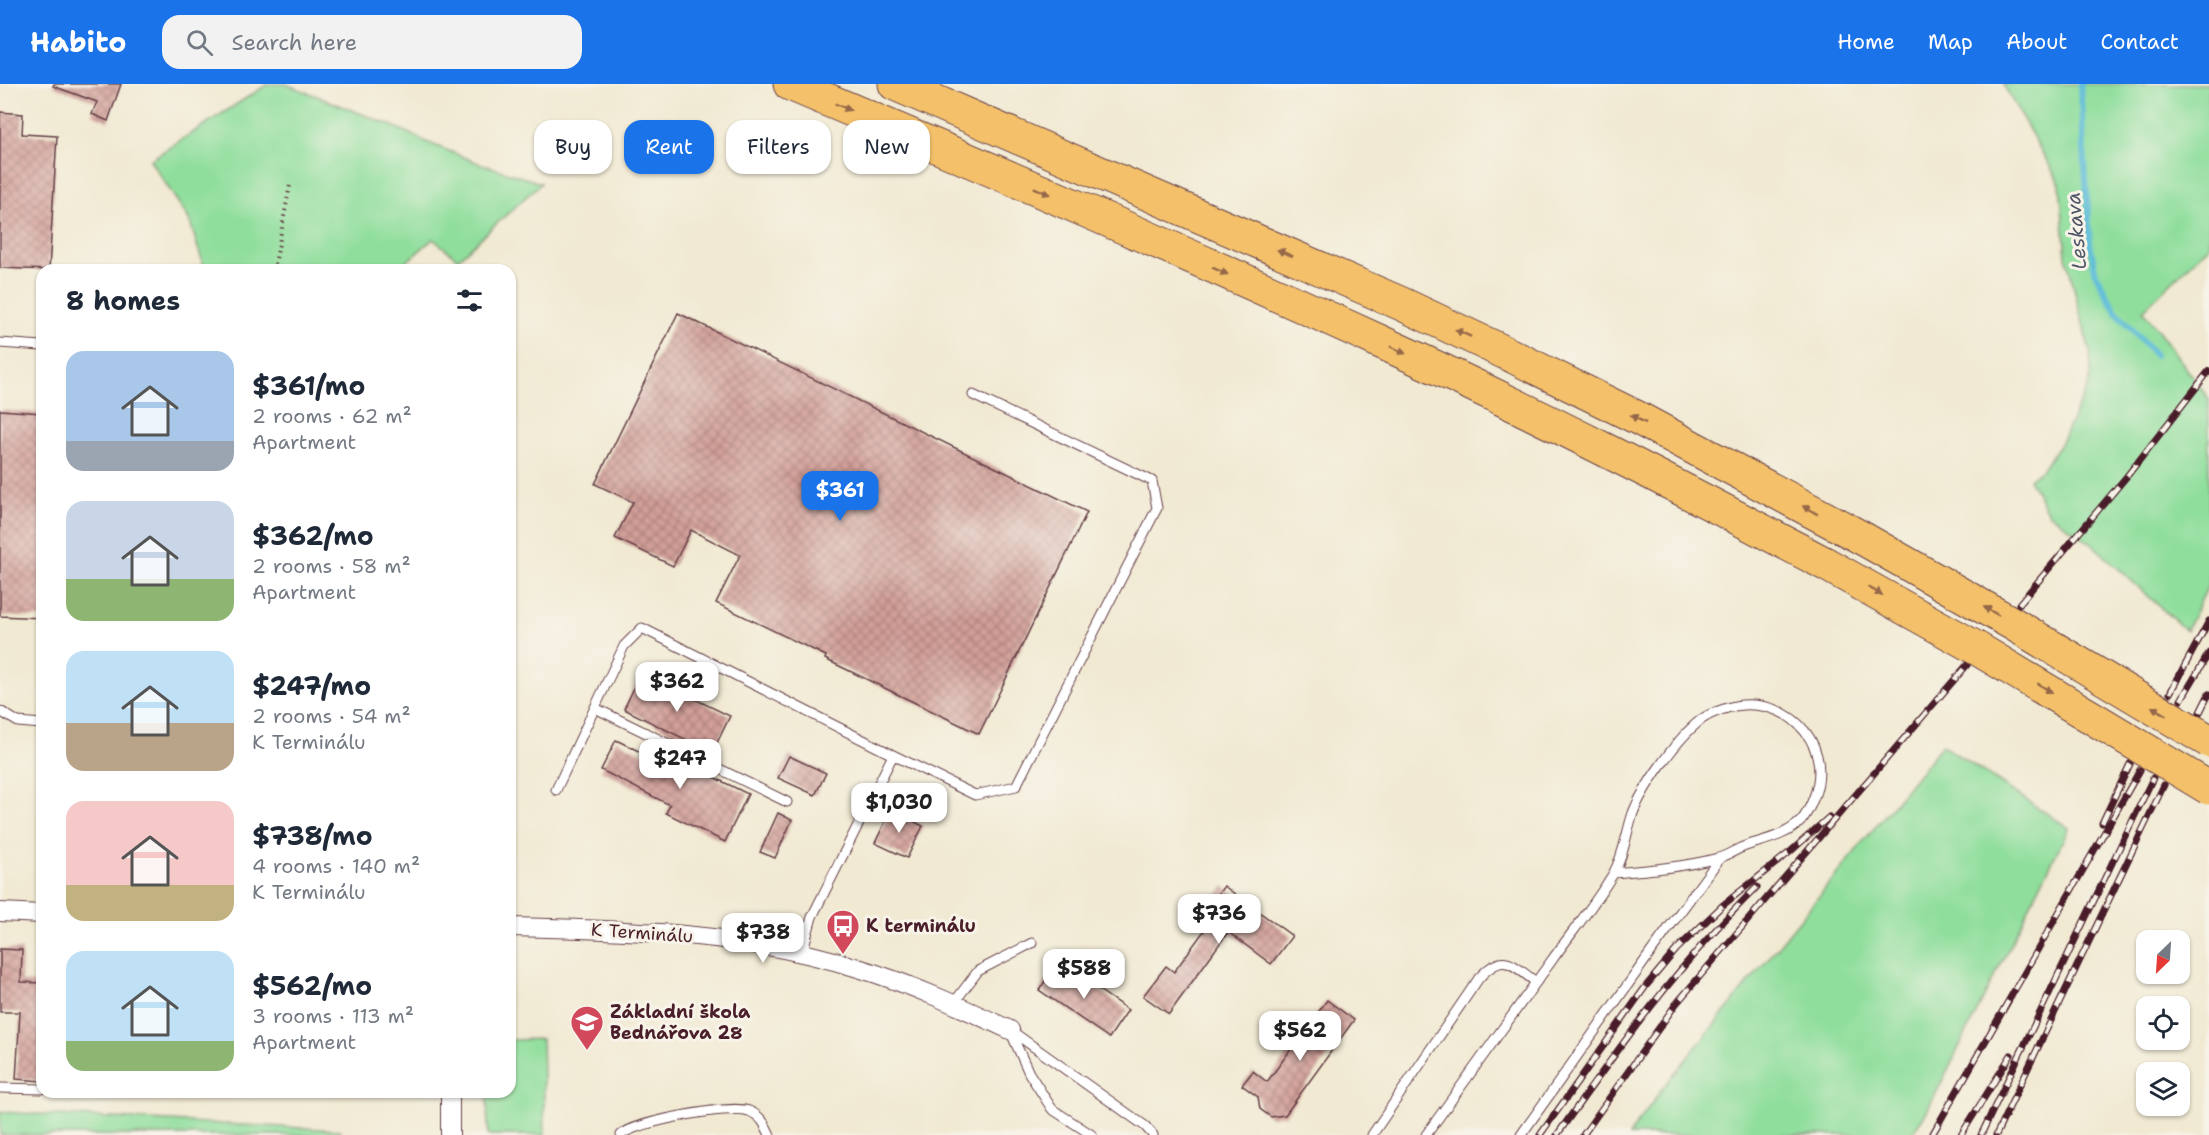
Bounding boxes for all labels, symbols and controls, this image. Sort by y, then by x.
search box [162,15,582,69]
text: Habito [30,23,126,61]
icon: search [183,26,216,59]
text: Search here [231,28,357,57]
text: Home [1837,28,1895,56]
text: Map [1928,28,1973,56]
text: About [2006,28,2067,56]
text: Contact [2100,28,2179,56]
one-way arrow [835,102,853,112]
chip: Buy [534,120,612,174]
chip: Rent [624,120,714,174]
chip: Filters [726,120,831,174]
chip: New [843,120,930,174]
one-way arrow [1034,187,1051,196]
water label: Leskava [2060,191,2092,271]
one-way arrow [1276,248,1294,258]
one-way arrow [1212,266,1229,275]
text: 8 homes [66,283,180,318]
icon: filters [453,284,486,317]
one-way arrow [1455,328,1472,337]
one-way arrow [1390,345,1407,355]
text: $361/mo [252,368,365,403]
icon: home [114,375,186,447]
text: 2 rooms · 62 m² [252,403,412,429]
one-way arrow [1630,414,1647,424]
text: Apartment [252,429,356,455]
pin: $361 [804,471,876,522]
text: $361 [815,477,865,503]
one-way arrow [1802,505,1819,515]
text: $362/mo [252,518,374,553]
icon: home [114,525,186,597]
text: 2 rooms · 58 m² [252,553,411,579]
text: Apartment [252,579,356,605]
one-way arrow [1867,586,1883,597]
one-way arrow [1983,607,2000,617]
pin: $362 [641,662,713,713]
text: $247/mo [252,668,371,703]
text: $362 [650,668,704,694]
icon: home [114,675,186,747]
one-way arrow [2036,683,2053,693]
text: 2 rooms · 54 m² [252,703,411,729]
one-way arrow [2151,705,2167,716]
text: K Terminálu [252,729,366,755]
pin: $247 [644,739,716,790]
text: $247 [653,745,707,771]
pin: $1,030 [850,783,948,834]
text: $1,030 [865,789,933,815]
text: $738/mo [252,818,373,853]
icon: home [114,825,186,897]
text: 4 rooms · 140 m² [252,853,420,879]
text: K Terminálu [252,879,366,905]
pin: $736 [1183,894,1255,945]
text: $736 [1192,900,1246,926]
bus stop icon: K terminálu [825,908,861,955]
pin: $738 [727,913,799,964]
place label: K terminálu [866,914,976,938]
street label: K Terminálu [590,917,694,949]
text: $738 [736,919,790,945]
north arrow [2136,930,2190,984]
map controls [2136,930,2190,1116]
pin: $588 [1048,949,1120,1000]
text: $588 [1057,955,1111,981]
text: $562/mo [252,968,372,1003]
icon: home [114,975,186,1047]
button: locate [2136,996,2190,1050]
place label: Základní škola Bednářova 28 [610,1000,751,1045]
text: 3 rooms · 113 m² [252,1003,414,1029]
school or university icon: Základní škola Bednářova 28 [569,1004,605,1051]
pin: $562 [1264,1011,1336,1062]
text: $562 [1273,1017,1327,1043]
text: Apartment [252,1029,356,1055]
button: layers [2136,1062,2190,1116]

